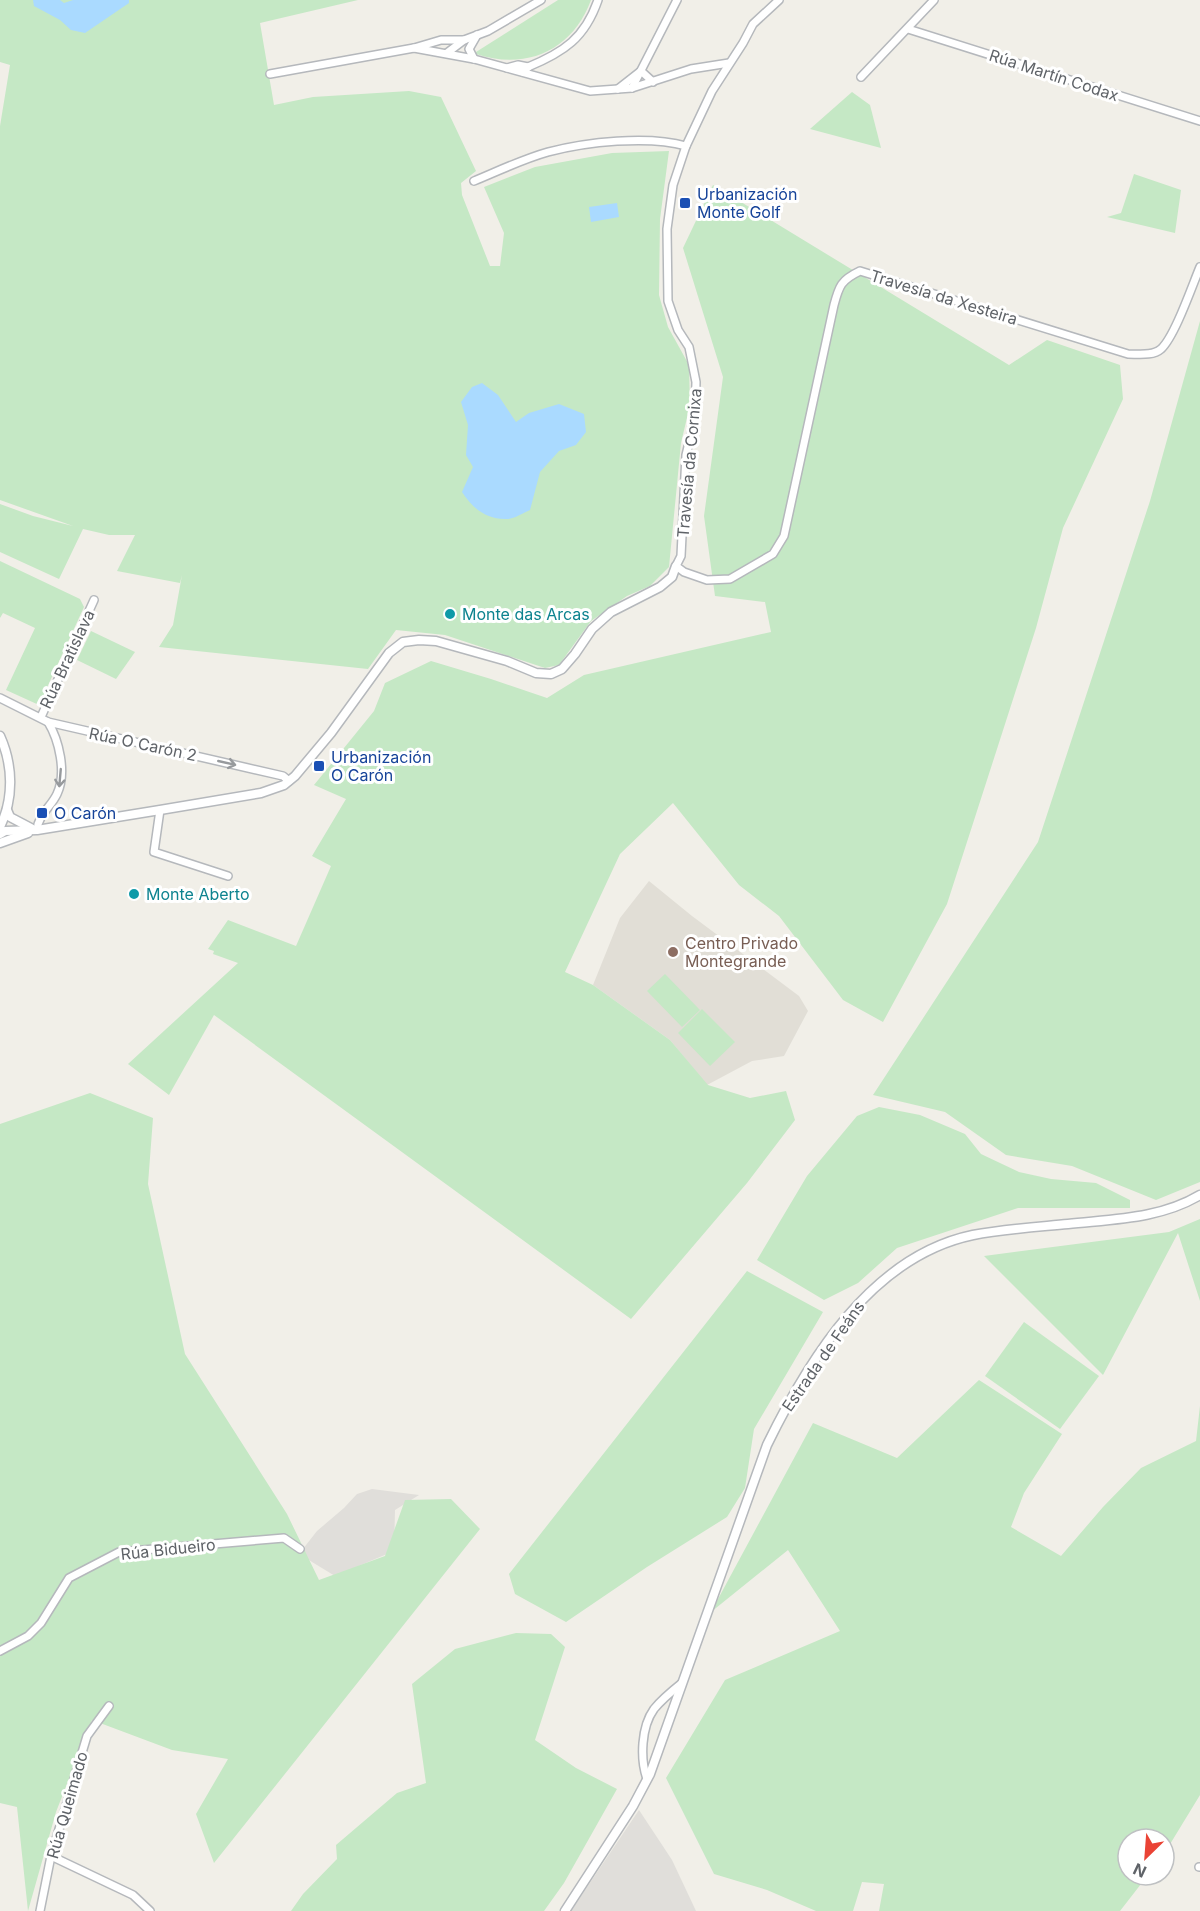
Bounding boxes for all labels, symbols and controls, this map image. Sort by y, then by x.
street label: Rúa Martín Codax [987,45,1121,105]
place label: Urbanización Monte Golf [697,184,797,222]
marker: Urbanización Monte Golf [678,196,692,210]
street label: Travesía da Xesteira [868,265,1020,329]
street label: Travesía da Cornixa [673,387,705,539]
place label: Monte das Arcas [462,604,590,624]
street label: Rúa Bratislava [35,606,99,712]
marker: Monte das Arcas [443,607,457,621]
street label: Rúa O Carón 2 [87,723,199,765]
place label: Urbanización O Carón [331,747,431,785]
one-way arrow [218,757,237,769]
marker: Urbanización O Carón [312,759,326,773]
one-way arrow [54,767,65,787]
place label: O Carón [54,803,116,823]
marker: O Carón [35,806,49,820]
place label: Monte Aberto [146,884,250,904]
marker: Monte Aberto [127,887,141,901]
place label: Centro Privado Montegrande [685,933,798,971]
marker: Centro Privado Montegrande [666,945,680,959]
street label: Estrada de Feáns [777,1297,869,1415]
street label: Rúa Bidueiro [120,1534,216,1564]
street label: Rúa Queimado [42,1749,92,1861]
north arrow [1116,1827,1176,1887]
text: N [1130,1859,1149,1882]

